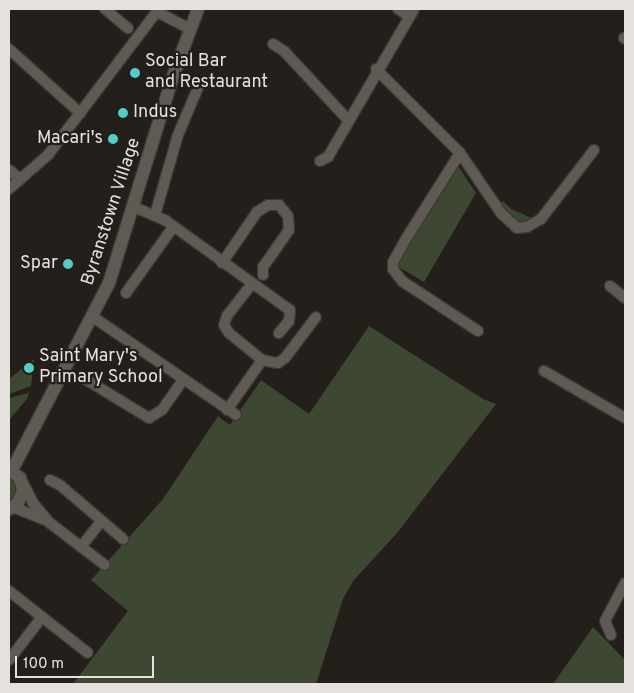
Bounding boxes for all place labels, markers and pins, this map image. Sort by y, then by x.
place label: Social Bar and Restaurant [145,52,268,94]
marker: Social Bar and Restaurant [129,67,141,79]
place label: Indus [133,102,177,124]
marker: Indus [117,107,129,119]
place label: Macari's [37,128,103,150]
marker: Macari's [107,133,119,145]
place label: Spar [20,253,58,275]
marker: Spar [62,258,74,270]
place label: Saint Mary's Primary School [39,347,163,389]
marker: Saint Mary's Primary School [23,362,35,374]

